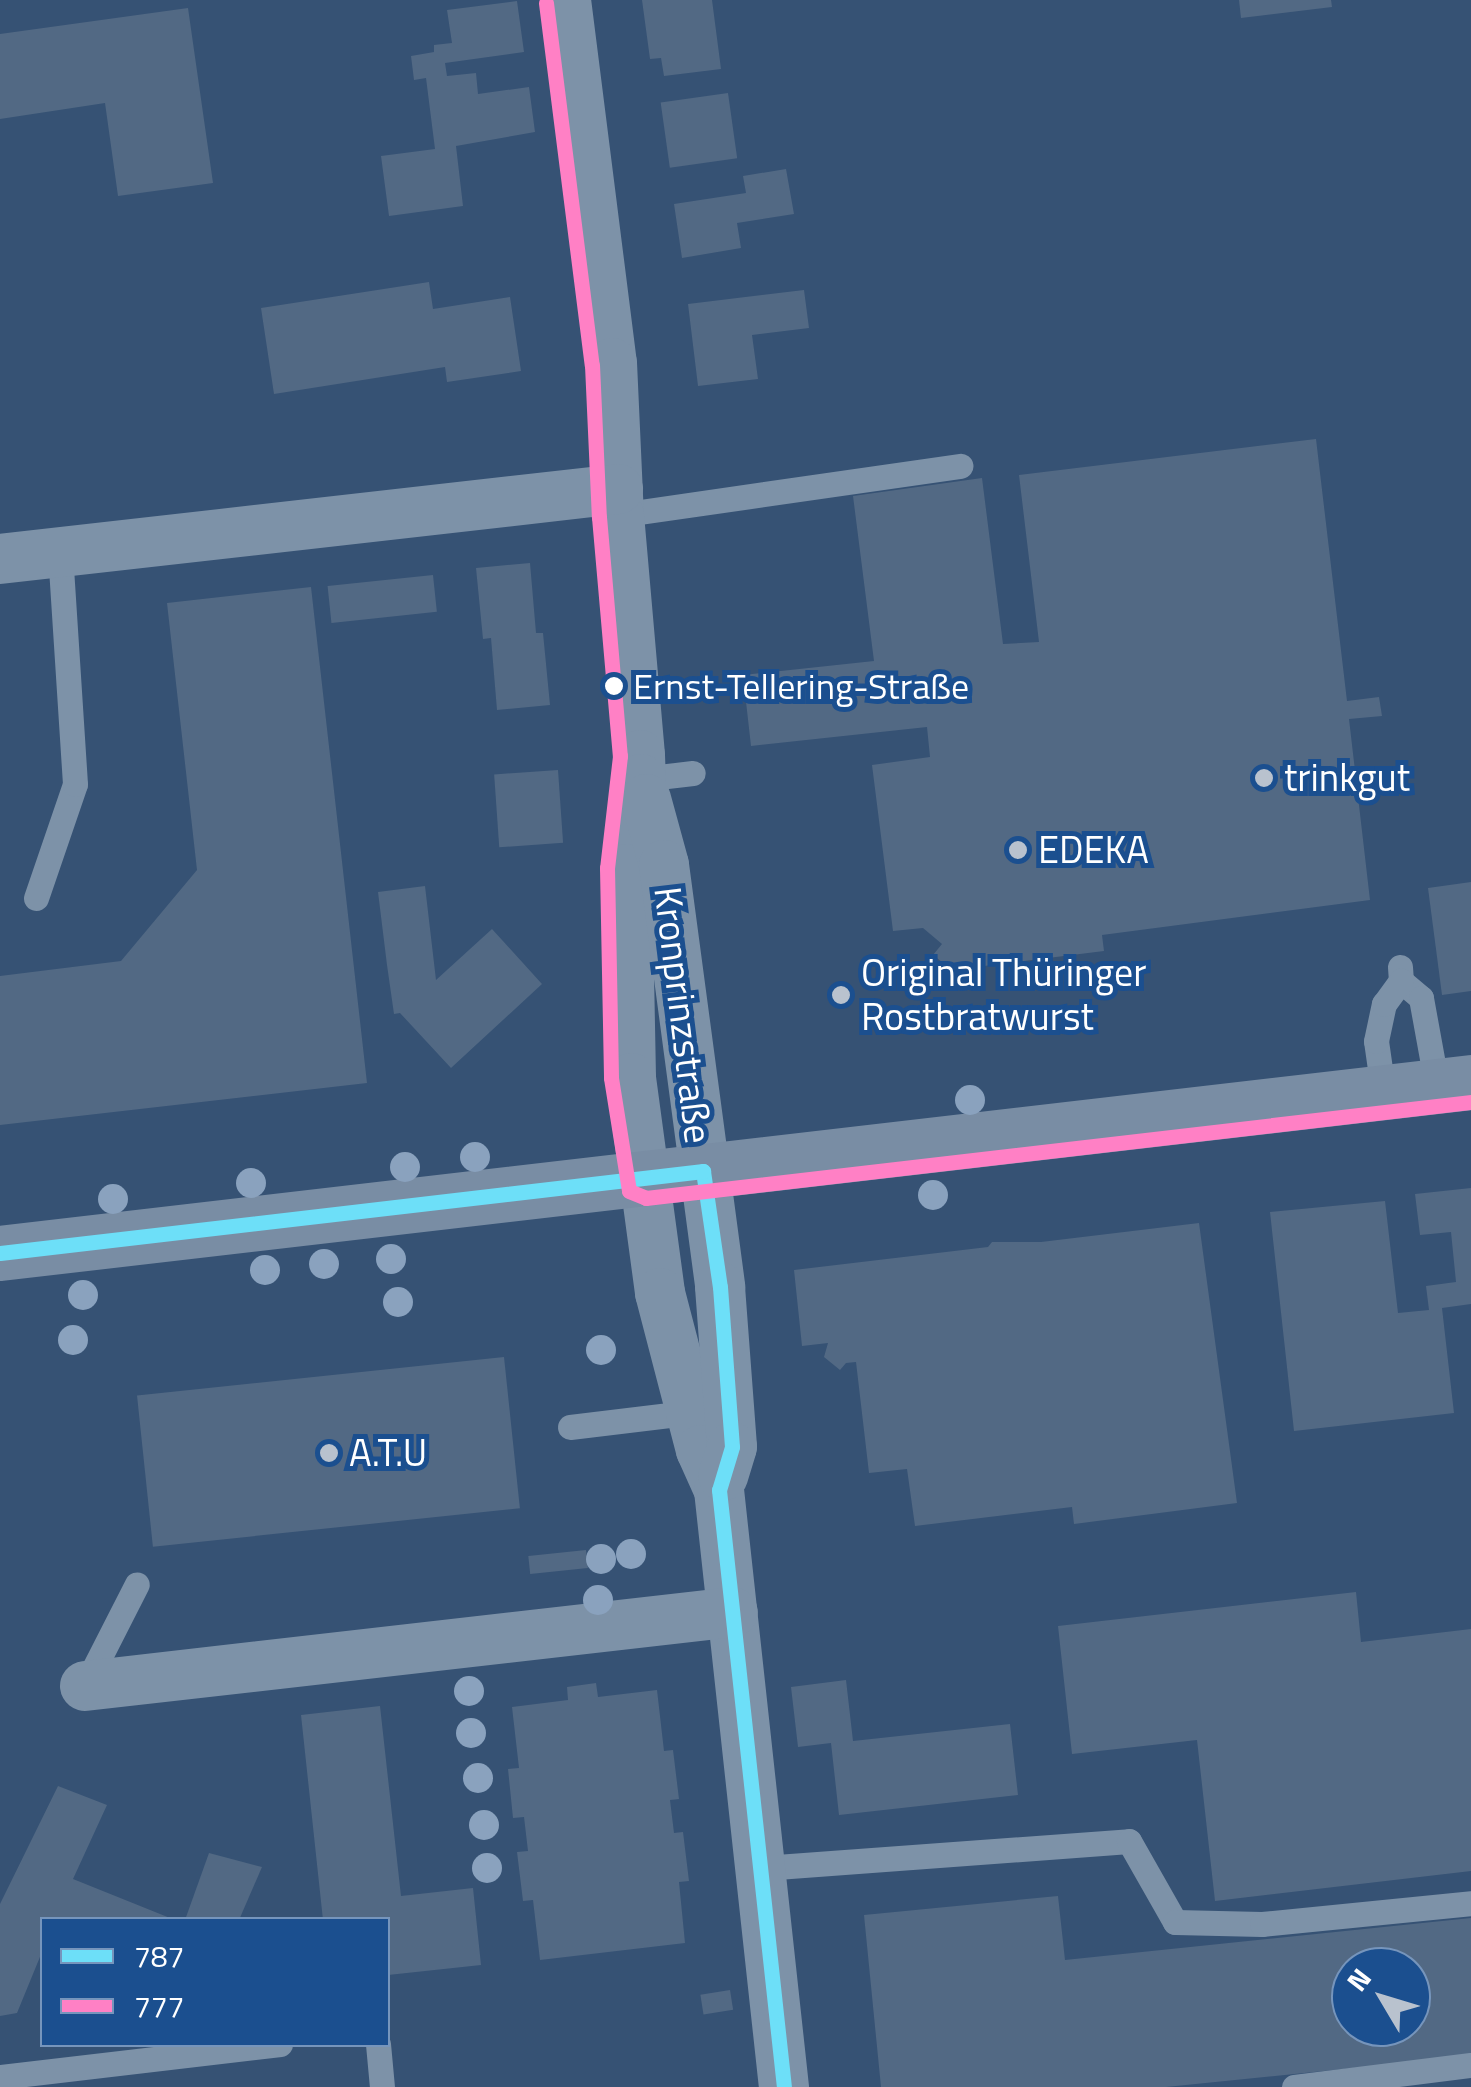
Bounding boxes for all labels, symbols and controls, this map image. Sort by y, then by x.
place label: Ernst-Tellering-Straße [633,664,969,708]
marker: Ernst-Tellering-Straße [604,676,624,696]
place label: trinkgut [1284,755,1410,801]
marker: trinkgut [1253,767,1275,789]
place label: EDEKA [1038,827,1149,873]
marker: EDEKA [1007,839,1029,861]
street label: Kronprinzstraße [645,884,721,1146]
place label: Original Thüringer Rostbratwurst [861,950,1146,1040]
marker: Original Thüringer Rostbratwurst [830,984,852,1006]
place label: A.T.U [349,1430,427,1476]
marker: A.T.U [318,1442,340,1464]
legend [40,1917,390,2047]
text: 787 [134,1933,184,1979]
north arrow [1331,1947,1431,2047]
text: N [1336,1959,1381,2000]
text: 777 [134,1983,184,2029]

